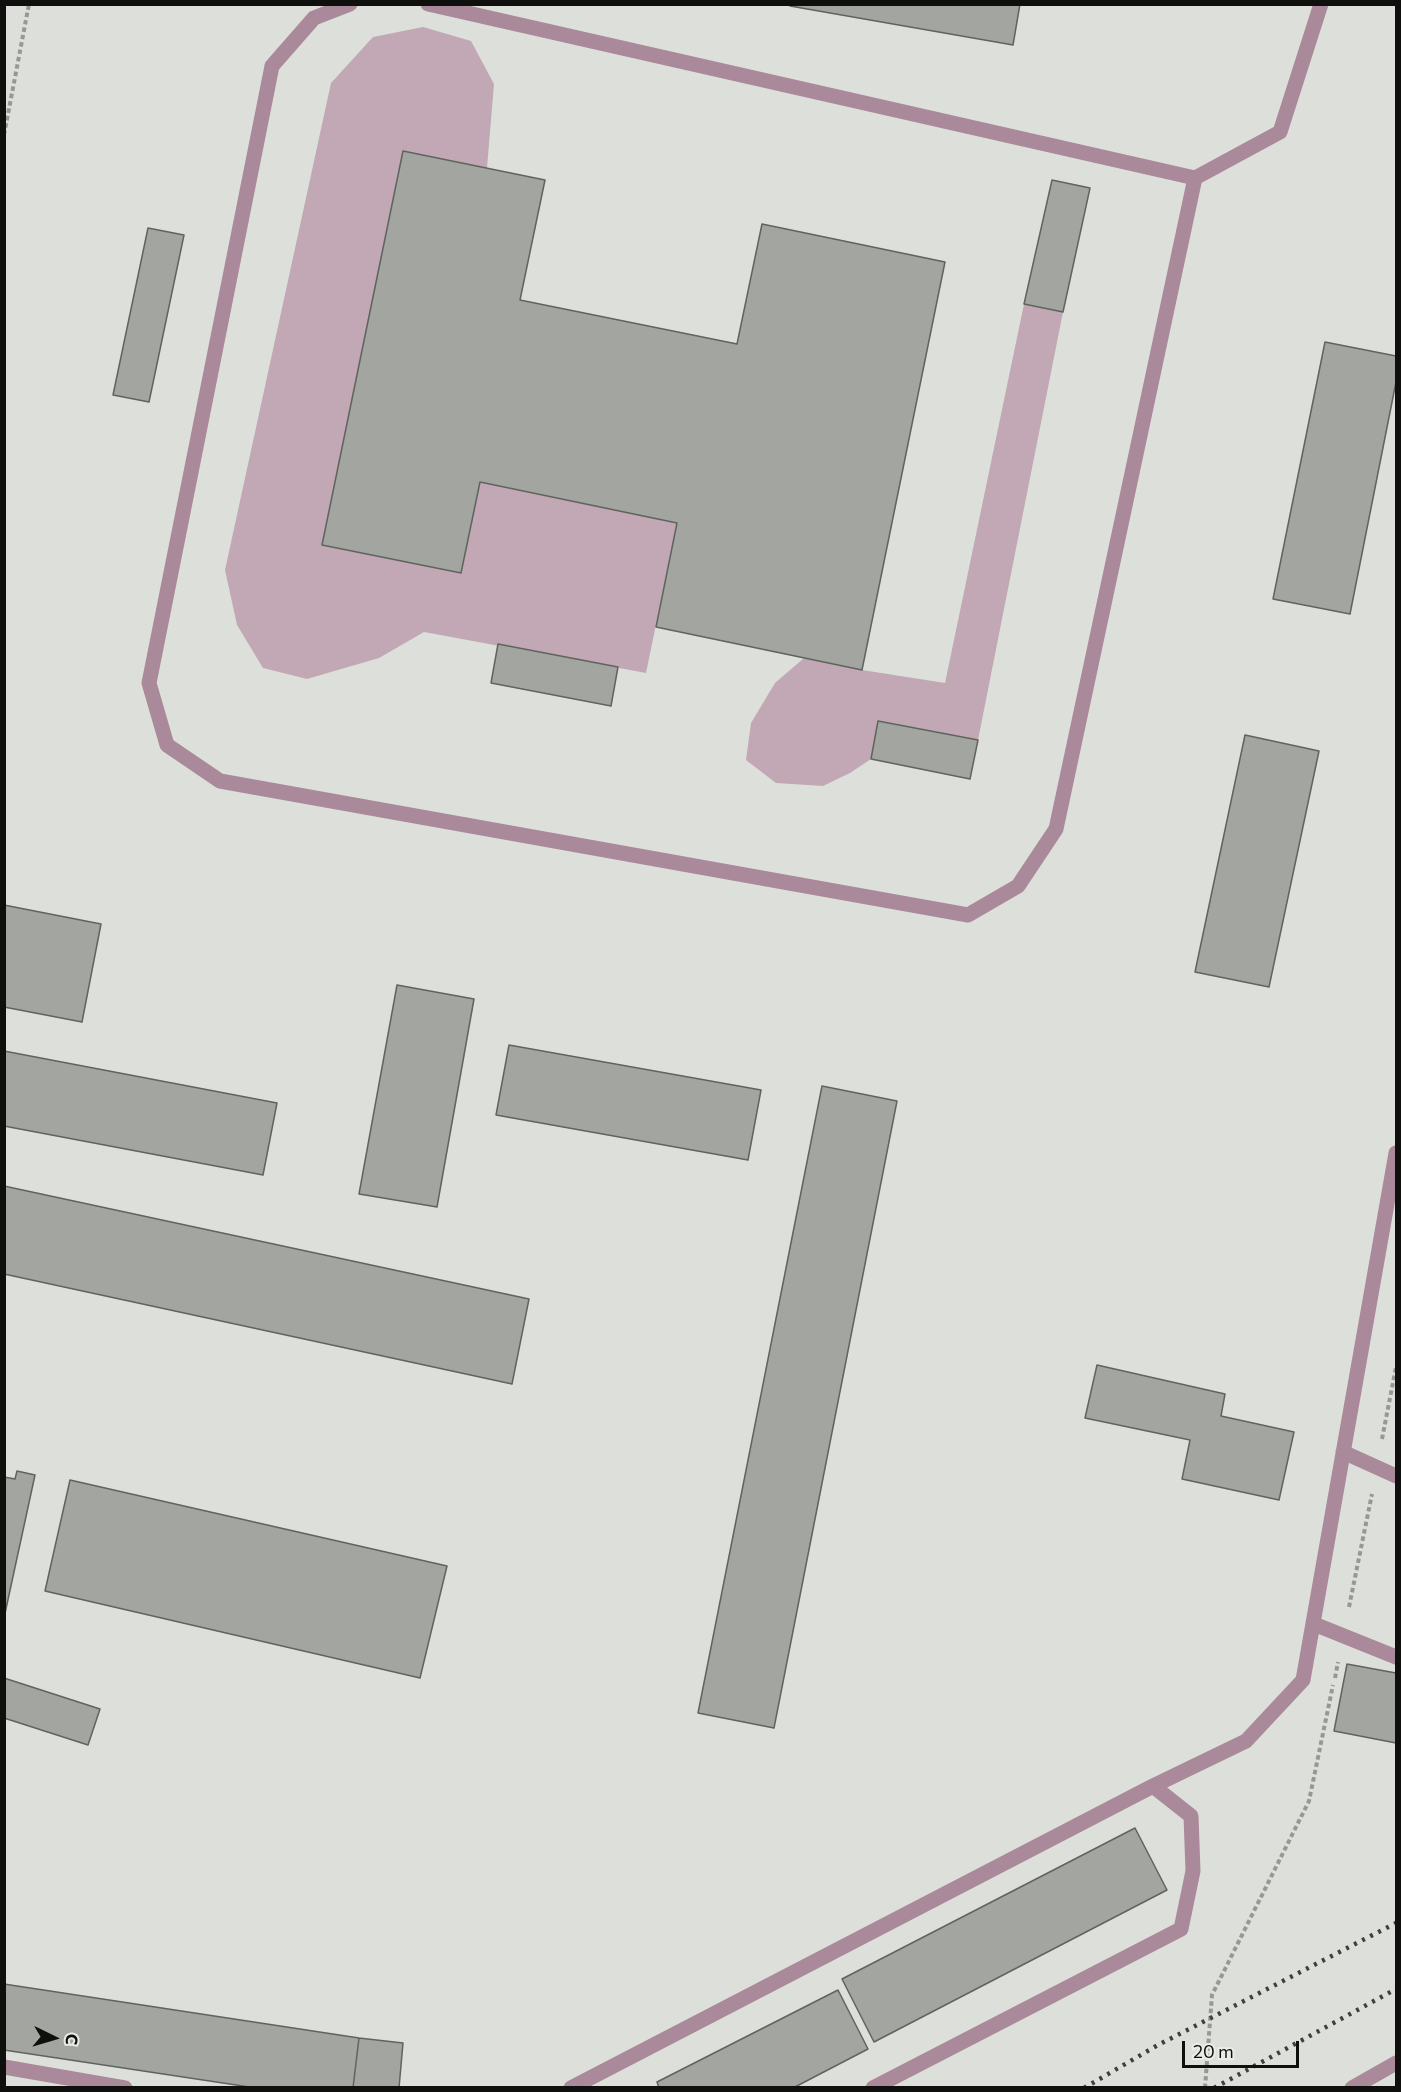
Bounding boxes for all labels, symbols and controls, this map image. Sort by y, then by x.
north arrow [24,2008,84,2068]
scale bar [1185,2029,1302,2067]
text: С [62,2033,82,2046]
text: 20 m [1193,2040,1234,2062]

